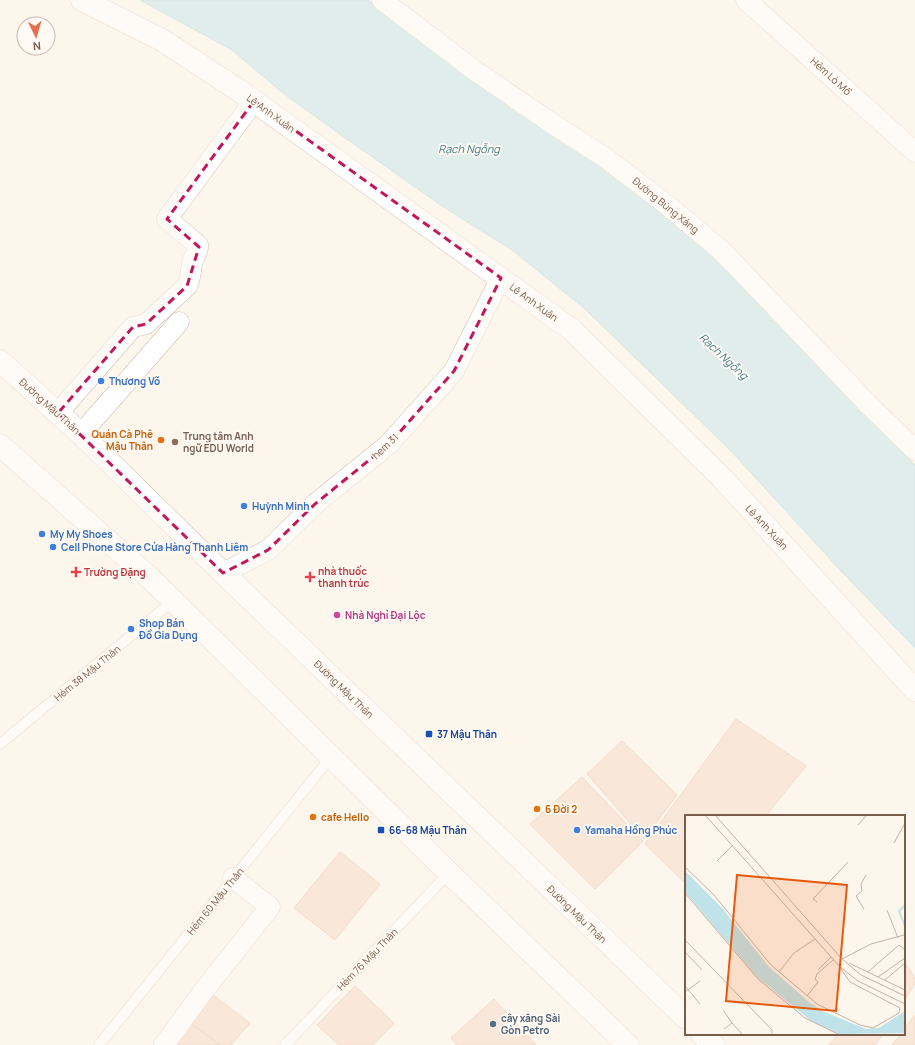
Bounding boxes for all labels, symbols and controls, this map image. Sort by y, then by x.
north arrow [16,16,56,56]
text: N [32,39,42,54]
street label: Hẻm Lò Mổ [808,54,855,98]
street label: Lê Anh Xuân [244,91,298,135]
water label: Rạch Ngỗng [438,141,501,156]
street label: Đường Búng Xáng [630,174,702,236]
street label: Lê Anh Xuân [507,280,561,324]
water label: Rạch Ngỗng [696,330,753,383]
place label: Thương Võ [109,374,160,388]
street label: Đường Mậu Thân [16,375,84,437]
marker: Thương Võ [96,376,106,386]
place label: Quán Cà Phê Mậu Thân [91,427,153,453]
place label: Trung tâm Anh ngữ EDU World [183,429,254,455]
street label: hem 31 [369,430,401,462]
marker: Quán Cà Phê Mậu Thân [156,435,166,445]
marker: Trung tâm Anh ngữ EDU World [170,437,180,447]
place label: Huỳnh Minh [252,499,309,513]
marker: Huỳnh Minh [239,501,249,511]
street label: Lê Anh Xuân [743,502,791,553]
place label: My My Shoes [50,527,113,541]
marker: My My Shoes [37,529,47,539]
place label: Cell Phone Store Cửa Hàng Thanh Liêm [61,540,248,554]
marker: Cell Phone Store Cửa Hàng Thanh Liêm [48,542,58,552]
place label: nhà thuốc thanh trúc [318,564,369,590]
place label: Trường Đặng [84,565,146,579]
marker: Trường Đặng [71,567,81,577]
marker: nhà thuốc thanh trúc [305,572,315,582]
place label: Nhà Nghỉ Đại Lộc [345,608,426,622]
marker: Nhà Nghỉ Đại Lộc [332,610,342,620]
place label: Shop Bán Đồ Gia Dụng [139,616,198,642]
marker: Shop Bán Đồ Gia Dụng [126,624,136,634]
street label: Hẻm 38 Mậu Thân [51,642,123,704]
street label: Đường Mậu Thân [311,657,377,721]
place label: 37 Mậu Thân [437,727,497,741]
marker: 37 Mậu Thân [424,729,434,739]
place label: 6 Đời 2 [545,802,577,816]
marker: 6 Đời 2 [532,804,542,814]
place label: cafe Hello [321,810,369,824]
marker: cafe Hello [308,812,318,822]
inset map [685,815,905,1035]
place label: 66-68 Mậu Thân [389,823,467,837]
place label: Yamaha Hồng Phúc [585,823,678,837]
marker: 66-68 Mậu Thân [376,825,386,835]
marker: Yamaha Hồng Phúc [572,825,582,835]
street label: Hẻm 60 Mậu Thân [184,864,247,938]
street label: Đường Mậu Thân [544,882,610,946]
street label: Hẻm 76 Mậu Thân [334,925,400,993]
place label: cây xăng Sài Gòn Petro [501,1011,560,1037]
marker: cây xăng Sài Gòn Petro [488,1019,498,1029]

